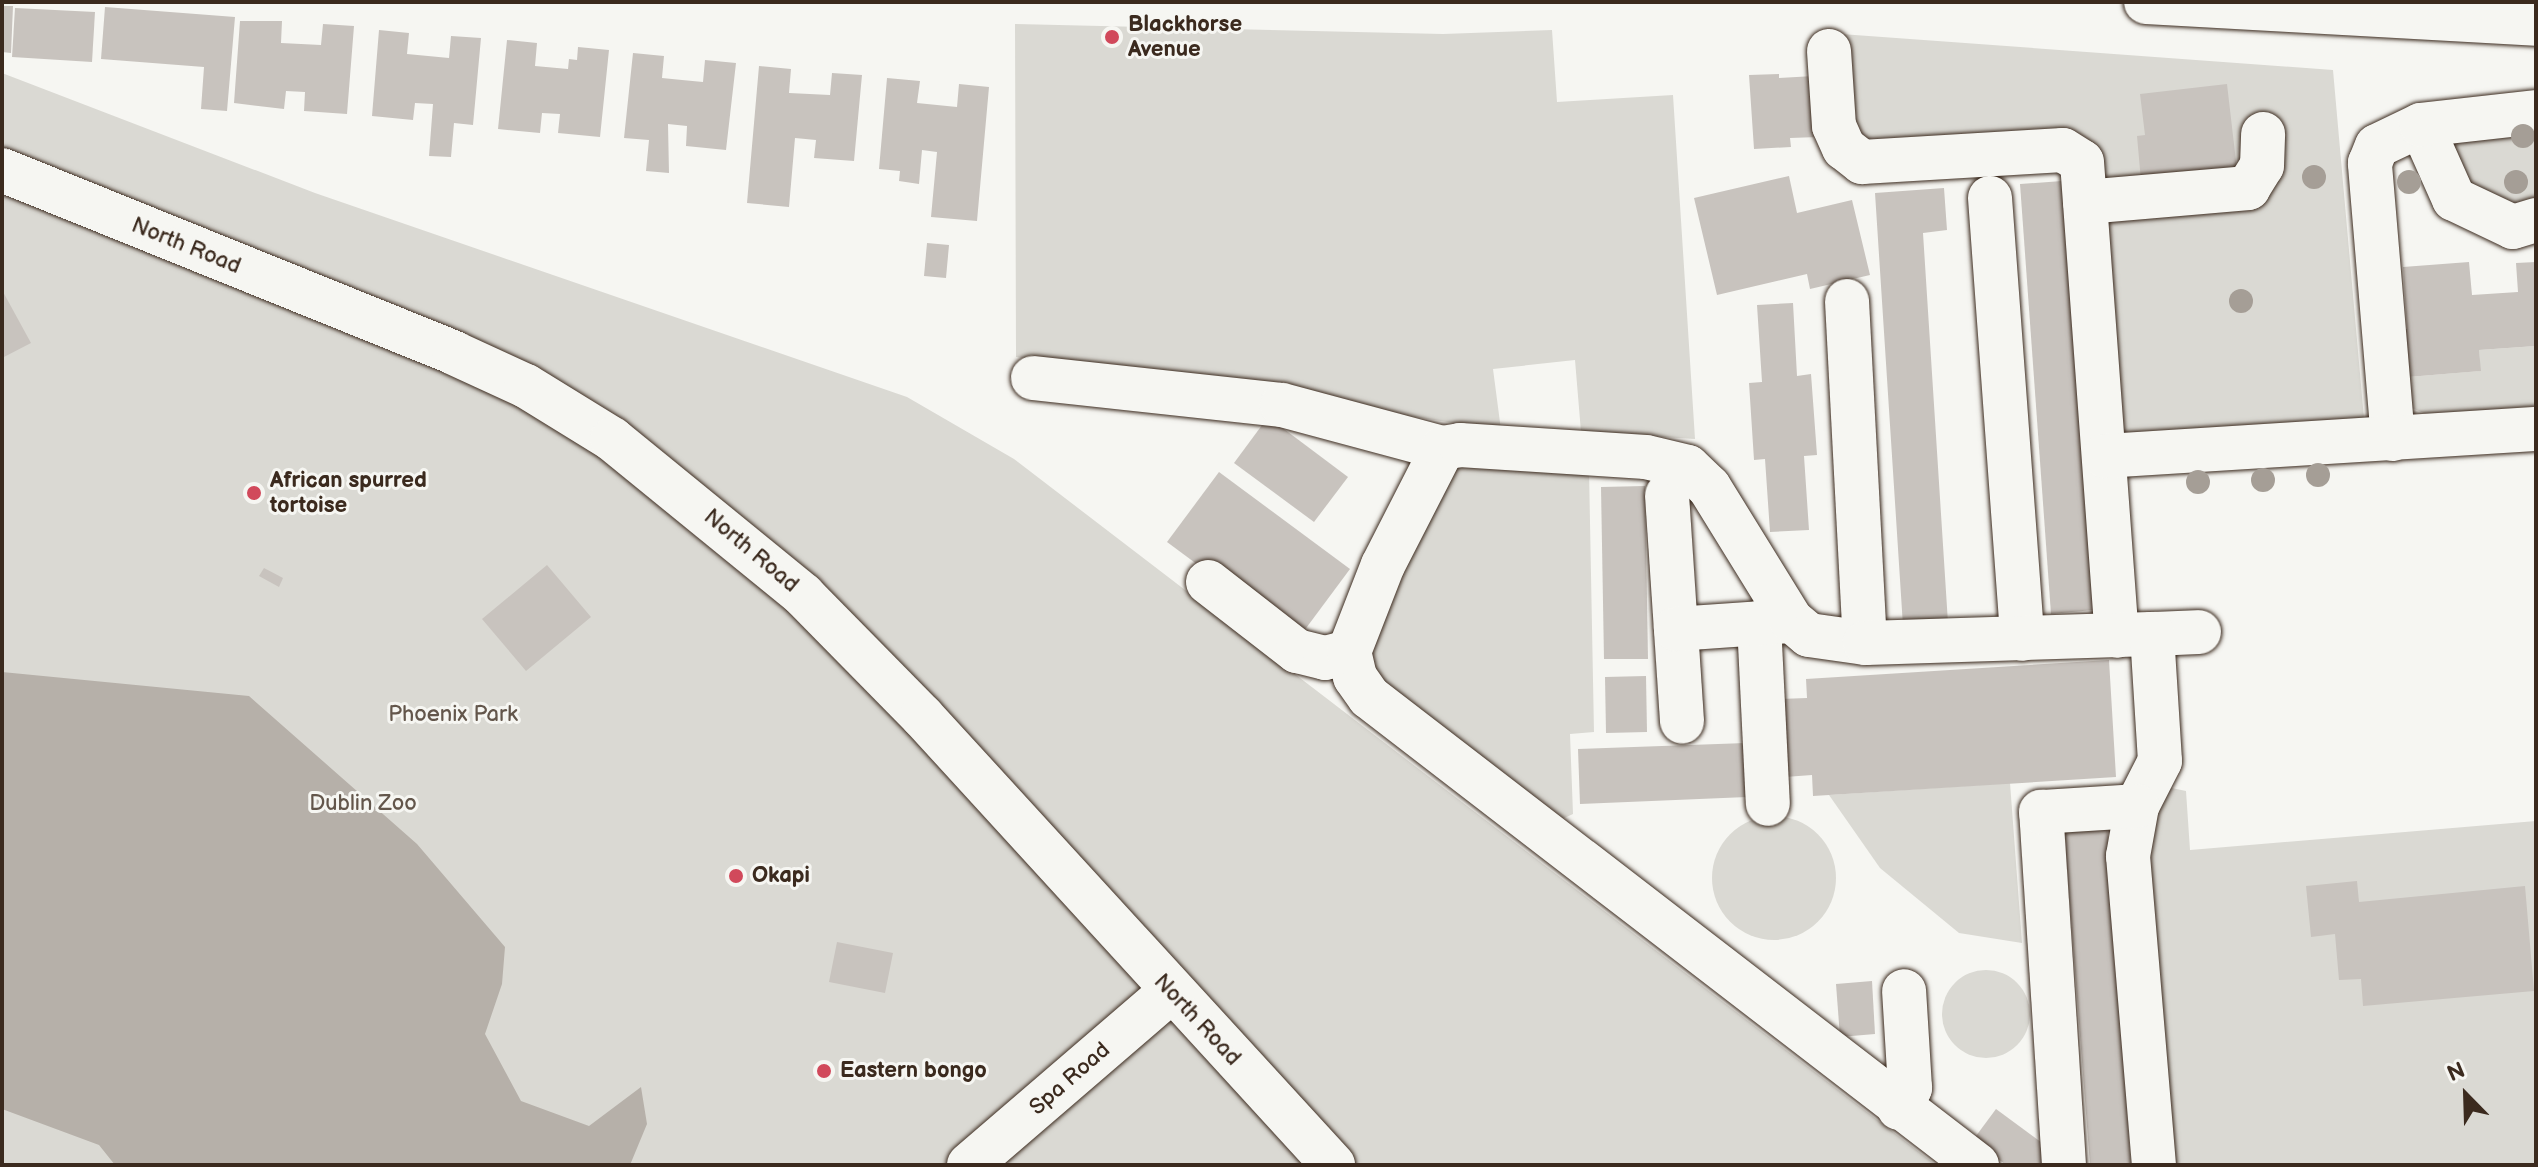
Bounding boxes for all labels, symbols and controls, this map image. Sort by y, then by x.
place label: Blackhorse Avenue [1128,11,1242,62]
marker: Blackhorse Avenue [1103,28,1121,46]
street label: North Road [128,212,244,280]
place label: African spurred tortoise [270,467,427,518]
marker: African spurred tortoise [245,484,263,502]
street label: North Road [698,504,804,598]
park label: Phoenix Park [388,702,518,728]
park label: Dublin Zoo [309,791,417,817]
place label: Okapi [752,863,810,889]
marker: Okapi [727,867,745,885]
street label: North Road [1148,969,1246,1071]
street label: Spa Road [1024,1037,1116,1121]
north arrow [2426,1055,2506,1135]
text: N [2444,1057,2469,1088]
place label: Eastern bongo [840,1058,987,1084]
marker: Eastern bongo [815,1062,833,1080]

